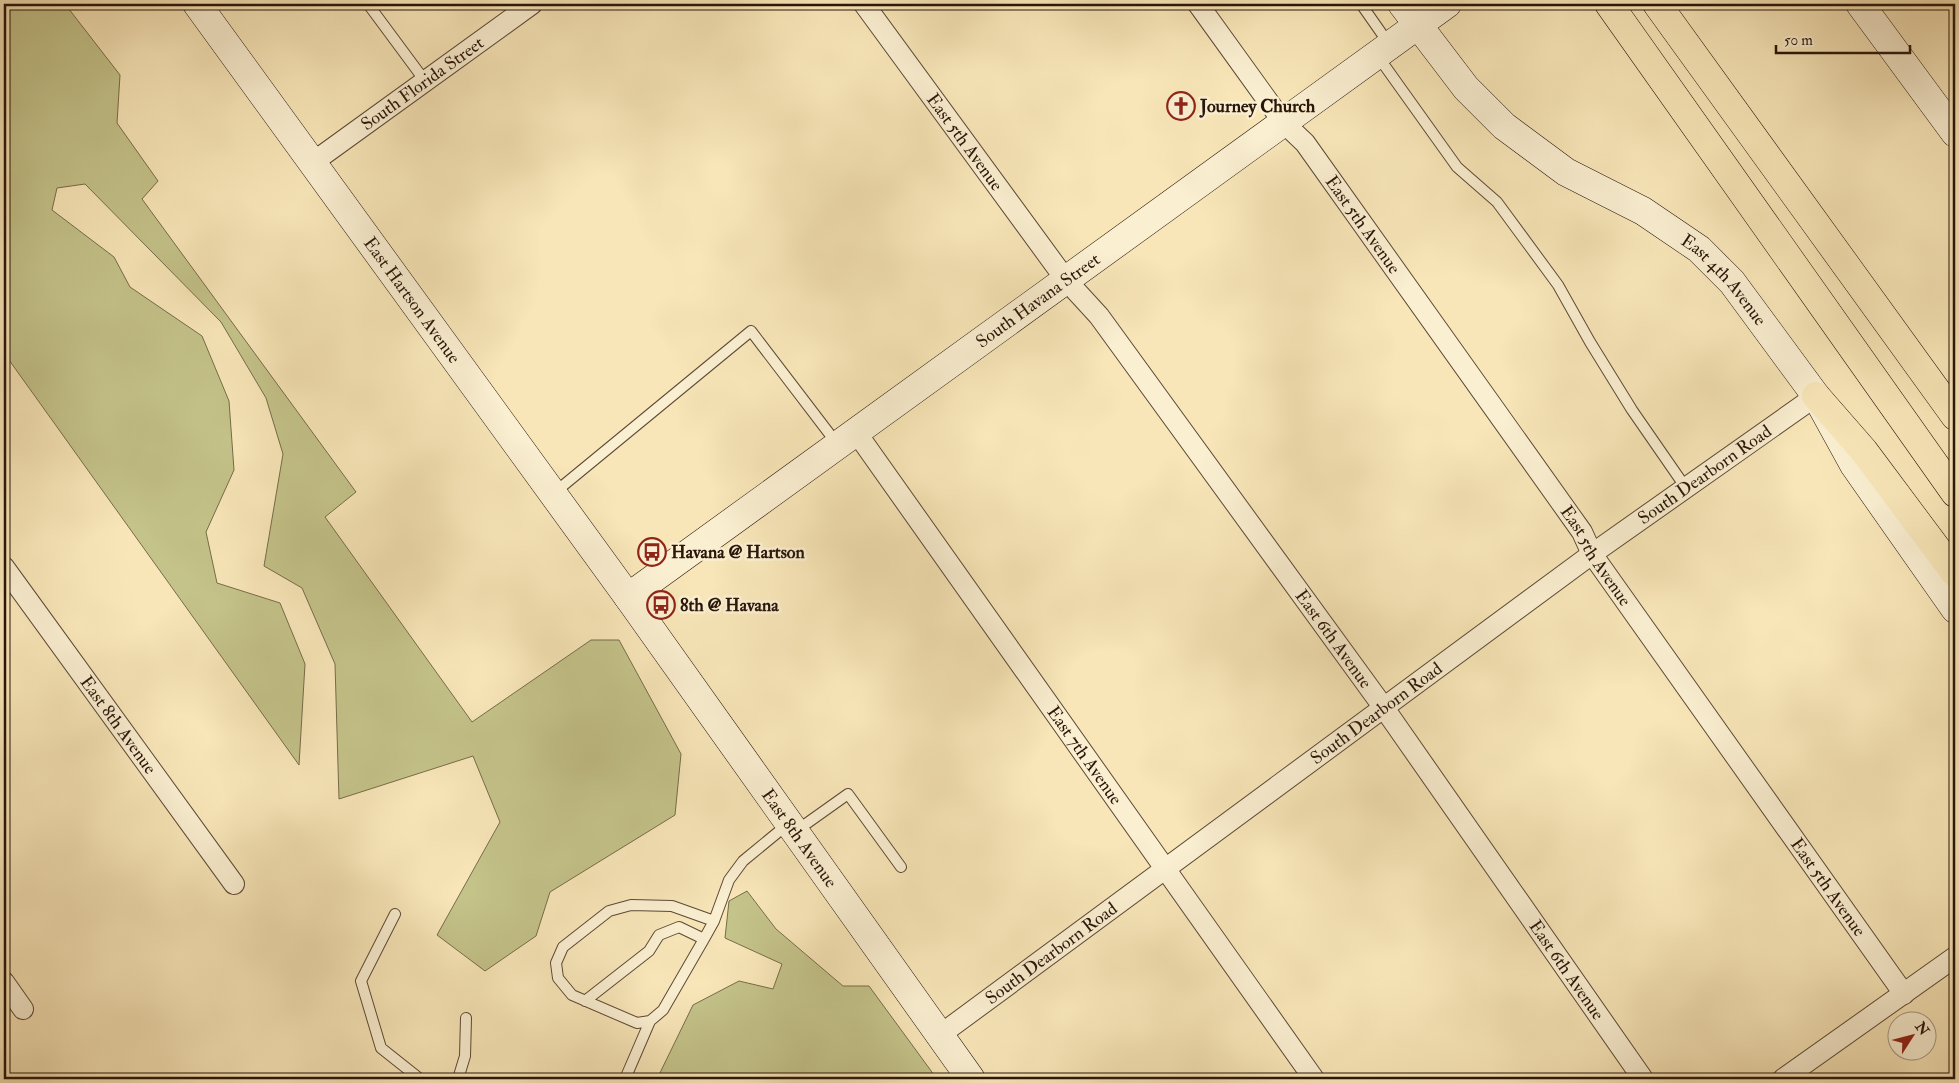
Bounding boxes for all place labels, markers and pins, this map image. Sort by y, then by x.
church icon: Journey Church [1166,91,1196,121]
place label: Journey Church [1199,95,1316,118]
bus stop icon: Havana @ Hartson [637,537,667,567]
place label: Havana @ Hartson [671,541,806,564]
bus stop icon: 8th @ Havana [646,590,676,620]
place label: 8th @ Havana [680,594,779,617]

